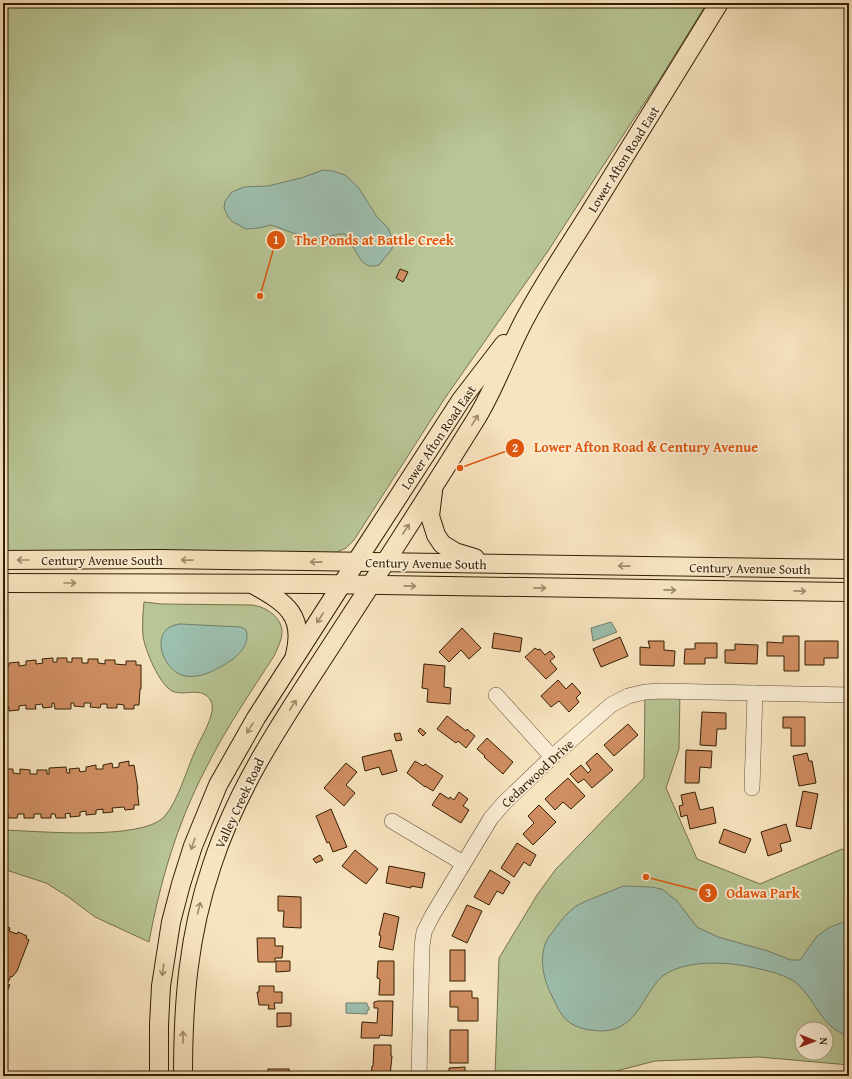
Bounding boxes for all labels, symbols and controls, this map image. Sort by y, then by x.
street label: Lower Afton Road East [583,102,664,216]
callout: The Ponds at Battle Creek [266,227,461,253]
text: The Ponds at Battle Creek [294,230,455,250]
text: 1 [273,231,279,248]
street label: Lower Afton Road East [396,381,481,493]
one-way arrow [472,414,480,426]
callout: Lower Afton Road & Century Avenue [505,435,766,461]
text: Lower Afton Road & Century Avenue [534,437,758,457]
text: 2 [512,439,518,456]
one-way arrow [402,524,410,535]
street label: Century Avenue South [41,551,163,570]
street label: Century Avenue South [365,553,488,574]
one-way arrow [17,556,30,564]
one-way arrow [181,556,194,564]
one-way arrow [310,558,323,566]
street label: Century Avenue South [689,558,812,579]
one-way arrow [618,562,631,570]
one-way arrow [63,579,76,587]
one-way arrow [403,582,416,590]
one-way arrow [533,584,546,592]
one-way arrow [663,586,676,594]
one-way arrow [793,588,806,595]
one-way arrow [316,612,324,623]
one-way arrow [289,700,297,711]
one-way arrow [246,722,255,733]
street label: Cedarwood Drive [497,735,578,812]
street label: Valley Creek Road [210,755,269,852]
one-way arrow [189,838,197,850]
callout: Odawa Park [698,880,808,906]
text: Odawa Park [726,883,801,903]
text: 3 [705,884,711,901]
one-way arrow [196,902,203,915]
one-way arrow [159,963,167,976]
north arrow [794,1021,834,1061]
one-way arrow [179,1031,187,1044]
text: N [816,1037,832,1046]

